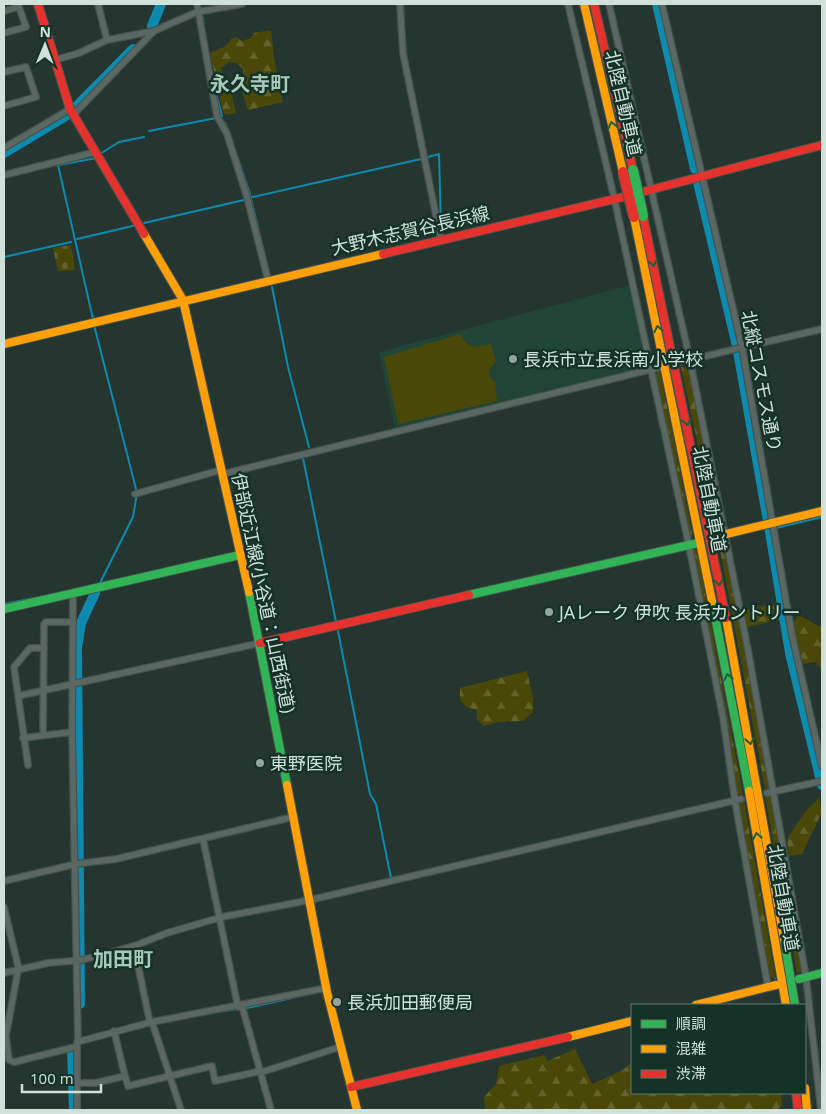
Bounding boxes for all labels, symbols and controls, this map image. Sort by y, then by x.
north arrow [20,20,70,70]
text: N [39,22,51,41]
street label: 北陸自動車道 [600,48,648,158]
district label: 永久寺町 [210,70,290,97]
one-way arrow [607,121,618,130]
street label: 大野木志賀谷長浜線 [328,200,492,260]
one-way arrow [648,259,658,268]
street label: 北縦コスモス通り [736,308,788,454]
one-way arrow [653,324,664,333]
place label: 長浜市立長浜南小学校 [523,347,703,371]
marker: 長浜市立長浜南小学校 [507,353,519,365]
one-way arrow [682,418,692,427]
street label: 北陸自動車道 [688,444,732,554]
street label: 伊部近江線(小谷道：山西街道) [227,471,301,715]
one-way arrow [714,577,724,586]
place label: JAレーク 伊吹 長浜カントリー [557,600,801,624]
marker: JAレーク 伊吹 長浜カントリー [543,606,555,618]
one-way arrow [724,672,734,681]
one-way arrow [744,737,754,746]
place label: 東野医院 [270,751,342,775]
marker: 東野医院 [254,757,266,769]
one-way arrow [753,832,763,841]
street label: 北陸自動車道 [763,843,805,953]
district label: 加田町 [93,945,153,972]
place label: 長浜加田郵便局 [347,990,473,1014]
marker: 長浜加田郵便局 [331,996,343,1008]
legend [631,1004,806,1094]
text: 順調 [676,1013,706,1033]
text: 混雑 [676,1038,706,1058]
scale bar [22,1062,101,1094]
text: 渋滞 [676,1063,706,1083]
text: 100 m [30,1068,74,1088]

